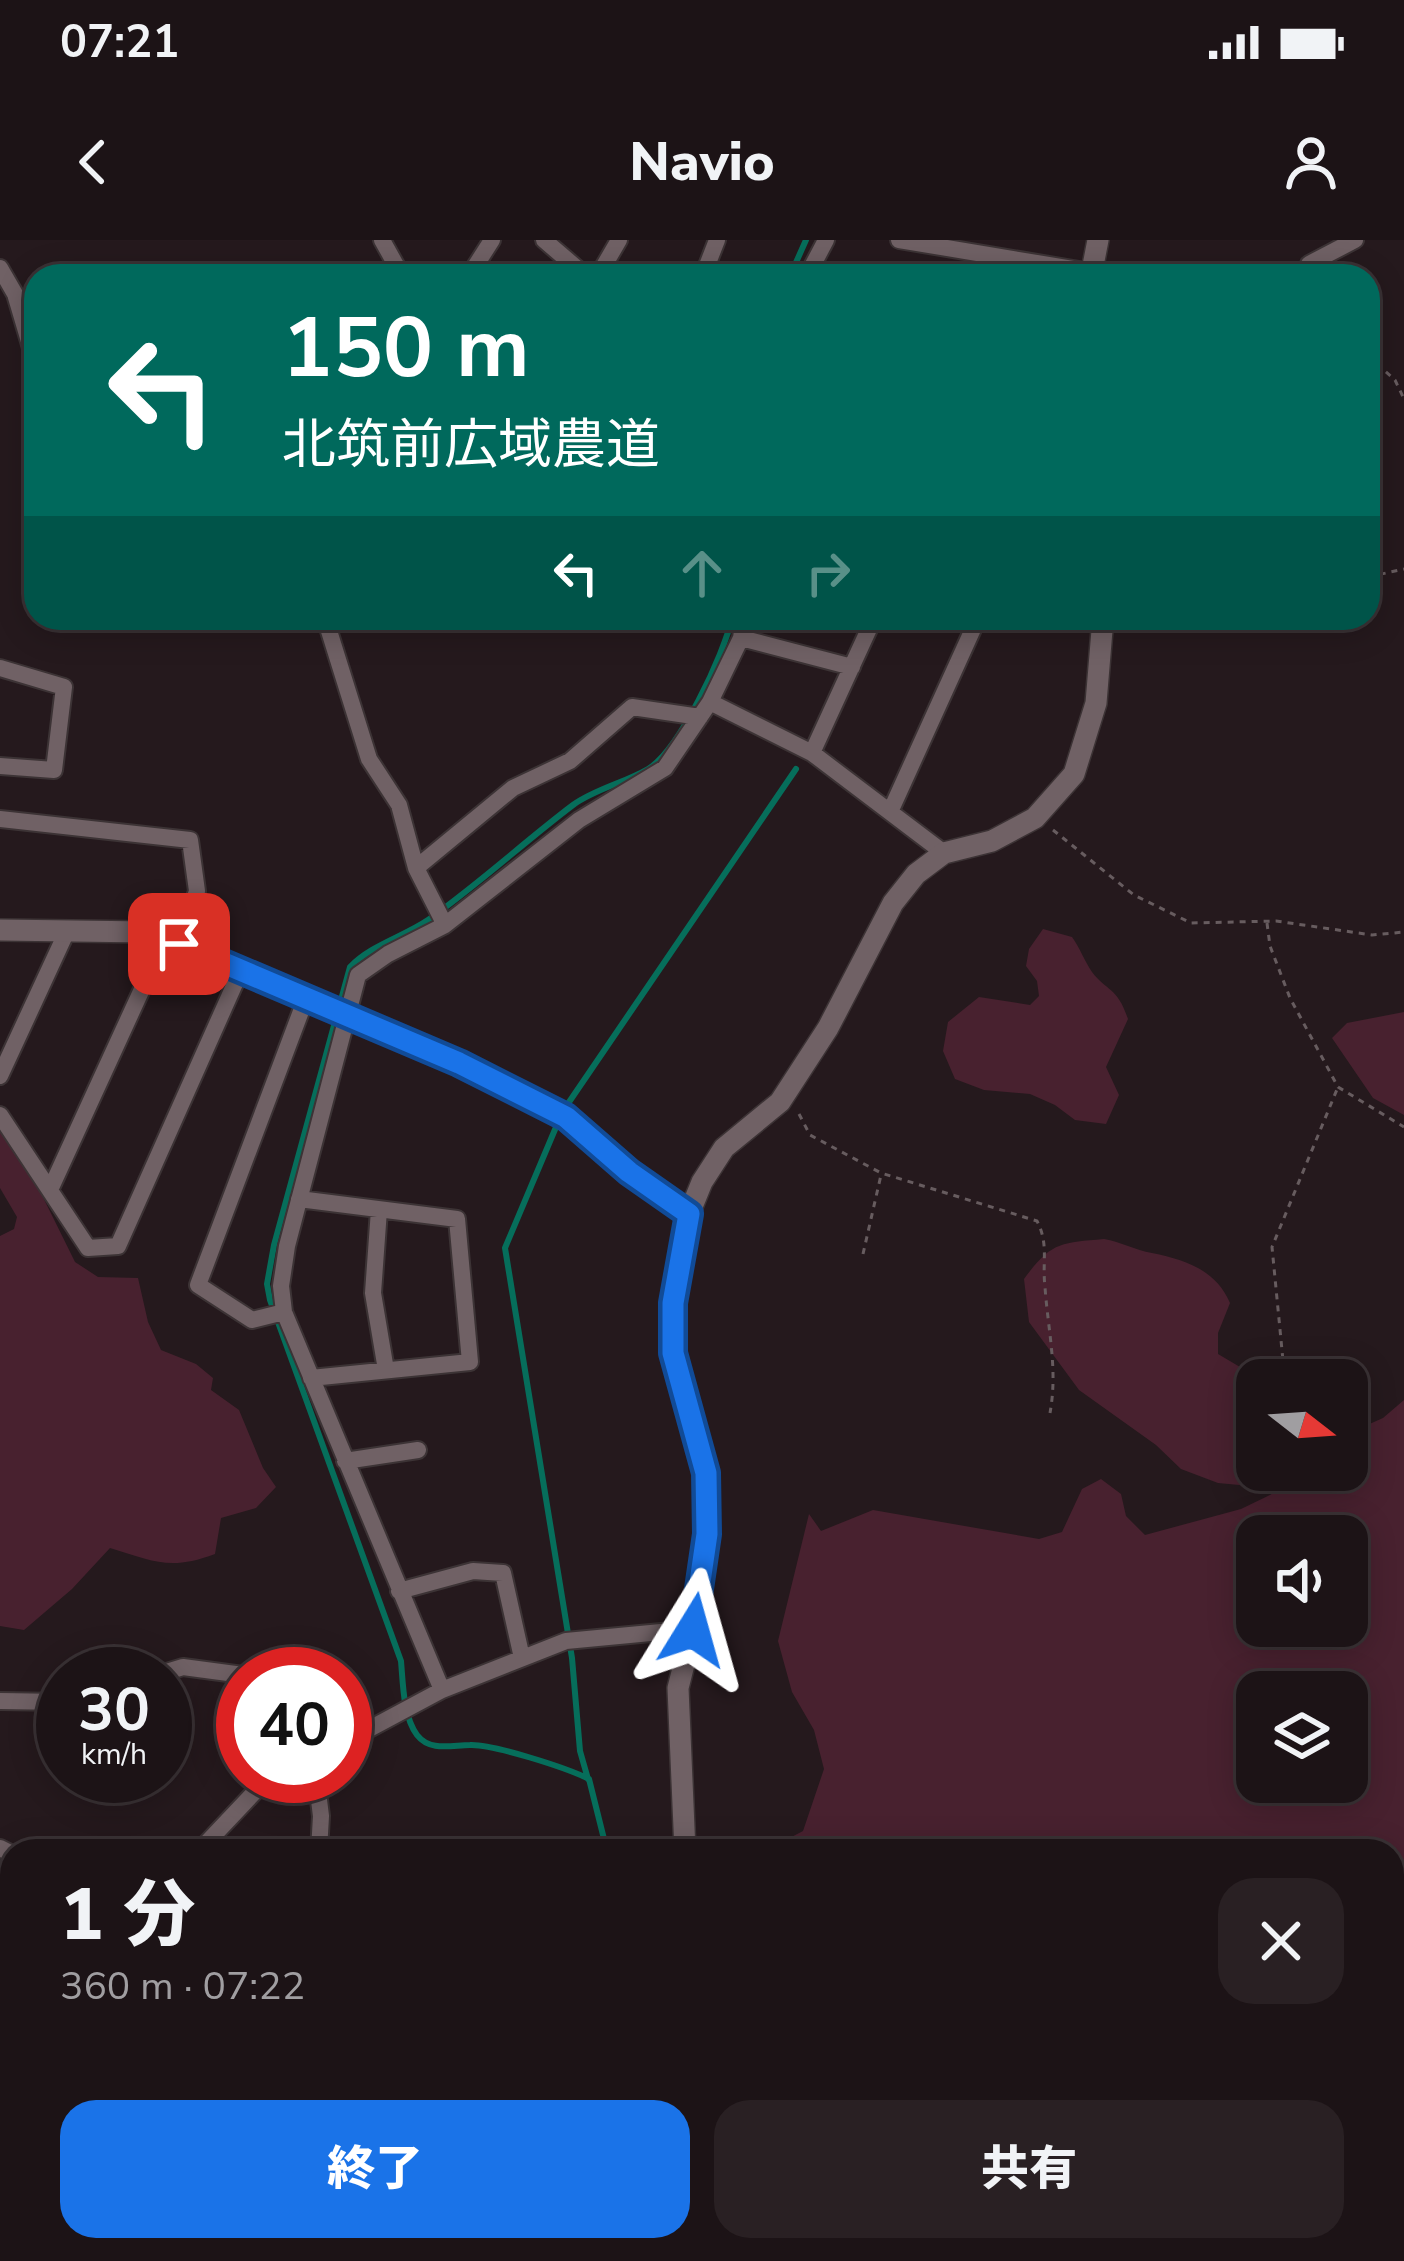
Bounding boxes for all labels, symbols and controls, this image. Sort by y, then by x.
text: 07:21 [60,12,179,73]
text: Navio [629,125,775,199]
icon: back [60,129,126,195]
icon: person [1278,129,1344,195]
text: 150 m [282,291,530,406]
icon: left [84,312,240,468]
text: 北筑前広域農道 [282,408,660,482]
icon: left [543,540,609,606]
icon: ahead [669,540,735,606]
icon: right [795,540,861,606]
pin [128,893,230,995]
icon: arrive [146,911,212,977]
north arrow [1236,1359,1368,1491]
map controls [1236,1359,1368,1803]
button: sound [1236,1515,1368,1647]
position arrow [630,1567,756,1693]
speed limit sign: 40 [216,1647,372,1803]
text: 30 [78,1669,150,1751]
button: layers [1236,1671,1368,1803]
text: km/h [81,1734,147,1775]
text: 1 分 [60,1866,195,1964]
button: close [1218,1878,1344,2004]
text: 360 m · 07:22 [60,1960,305,2013]
button: 終了 [60,2100,690,2238]
button: 共有 [714,2100,1344,2238]

